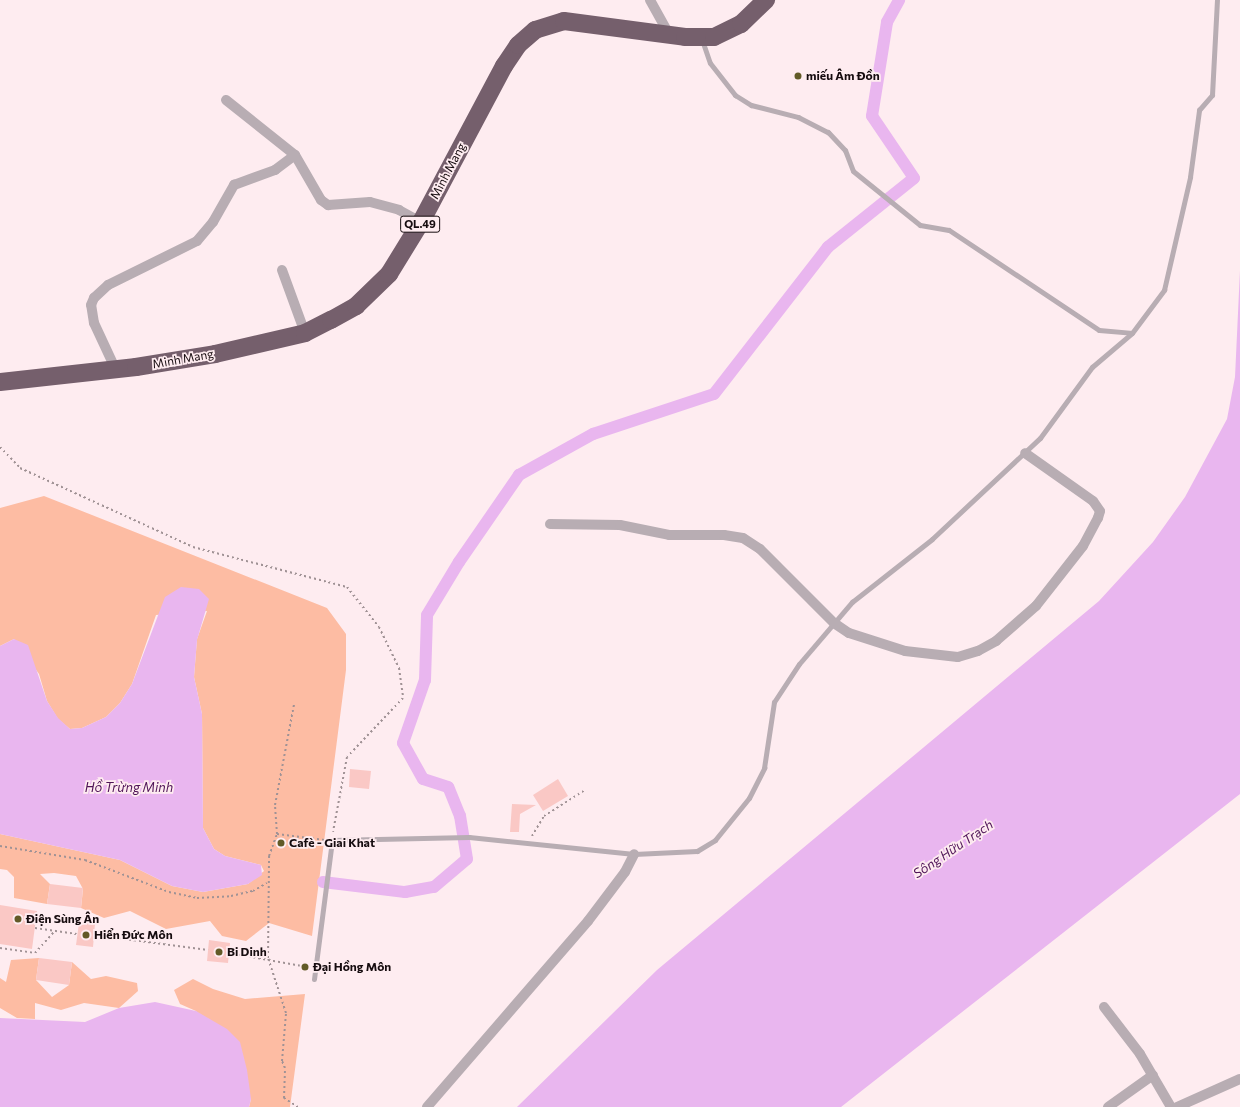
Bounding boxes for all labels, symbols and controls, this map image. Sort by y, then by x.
place label: miếu Âm Đồn [806,69,880,83]
marker: miếu Âm Đồn [793,71,803,81]
street label: Minh Mang [427,140,469,202]
road number: QL.49 [400,215,440,233]
street label: Minh Mang [151,347,215,371]
water label: Hồ Trừng Minh [85,779,173,795]
water label: Sông Hữu Trạch [910,817,996,881]
place label: Cafè - Giai Khat [289,836,375,850]
marker: Cafè - Giai Khat [276,838,286,848]
place label: Điện Sùng Ân [26,912,99,926]
marker: Điện Sùng Ân [13,914,23,924]
place label: Hiển Đức Môn [94,928,173,942]
marker: Hiển Đức Môn [81,930,91,940]
place label: Bi Dinh [227,945,267,959]
marker: Bi Dinh [214,947,224,957]
place label: Đại Hồng Môn [313,960,391,974]
marker: Đại Hồng Môn [300,962,310,972]

